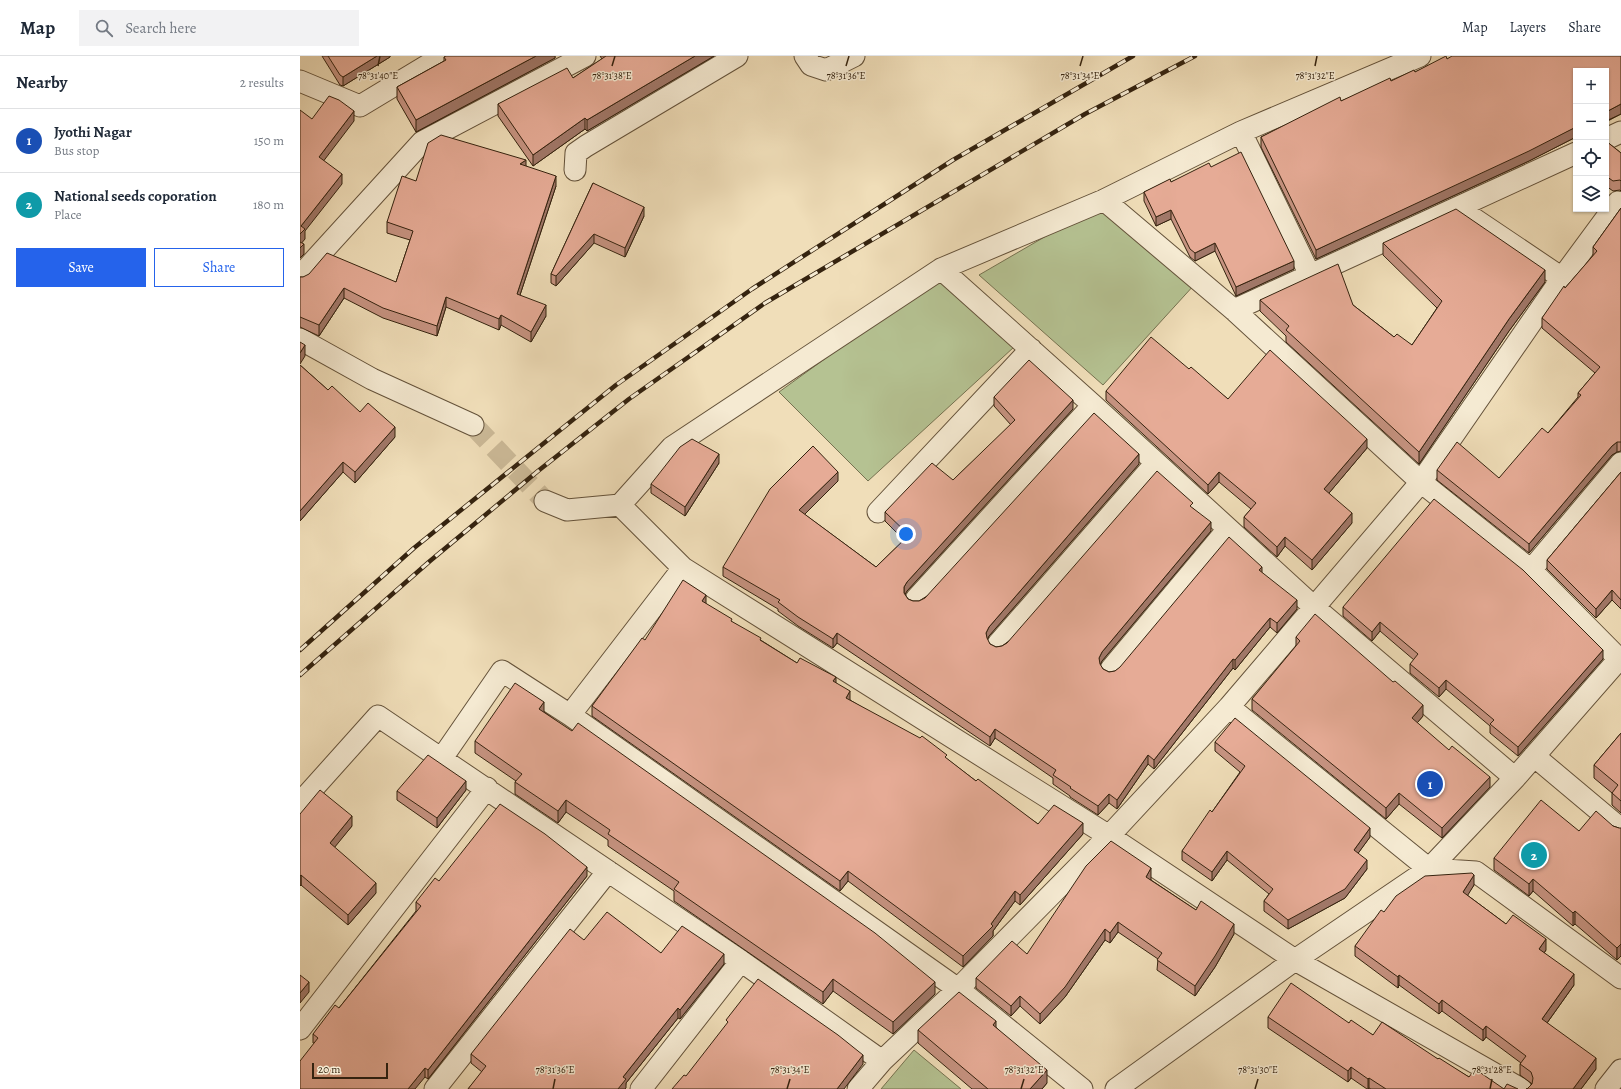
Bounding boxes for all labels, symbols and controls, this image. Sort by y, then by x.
search box [79,10,359,46]
text: Map [20,15,55,41]
icon: search [93,17,115,39]
text: Search here [125,18,197,38]
text: Map [1462,18,1488,37]
text: Layers [1510,18,1546,37]
text: Share [1568,18,1601,37]
map controls [1573,68,1609,212]
button: + [1573,68,1609,104]
text: 78°31'40"E [358,69,398,82]
text: 78°31'38"E [592,69,632,82]
text: 78°31'36"E [826,69,866,82]
text: 78°31'34"E [1061,69,1100,82]
text: 78°31'32"E [1295,69,1335,82]
text: Nearby [16,71,67,94]
text: 2 results [240,74,284,91]
button: − [1573,104,1609,140]
text: Jyothi Nagar [54,122,132,142]
text: 1 [27,132,31,149]
text: 150 m [254,132,284,149]
button: locate [1573,140,1609,176]
text: Bus stop [54,142,99,159]
button: layers [1573,176,1609,212]
text: National seeds coporation [54,186,217,206]
text: 2 [26,196,32,213]
text: 180 m [253,196,284,213]
text: Place [54,206,82,223]
button: Save [16,248,146,287]
button: Share [154,248,284,287]
your location [896,524,916,544]
pin: 1 [1417,769,1443,799]
pin: 2 [1521,840,1547,870]
scale bar [312,1061,388,1080]
text: 20 m [318,1062,340,1077]
text: 78°31'36"E [535,1063,575,1076]
text: 78°31'34"E [771,1063,810,1076]
text: 78°31'32"E [1004,1063,1044,1076]
text: 78°31'30"E [1238,1063,1278,1076]
text: 78°31'28"E [1472,1063,1512,1076]

